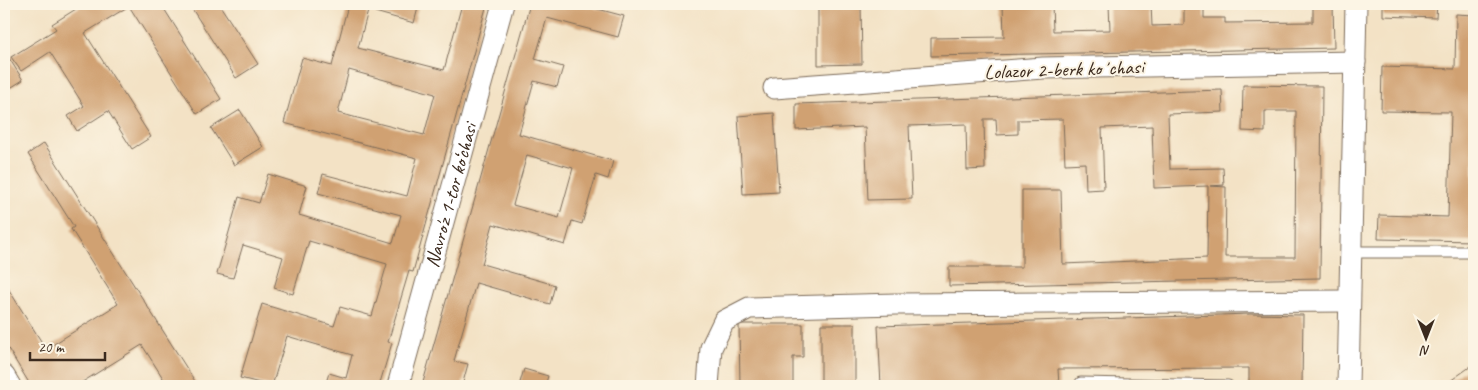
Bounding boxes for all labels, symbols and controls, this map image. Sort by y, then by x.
street label: Lolazor 2-berk koʼchasi [984,54,1146,85]
street label: Navro'z 1-tor ko‘chasi [419,118,483,270]
north arrow [1400,312,1450,362]
scale bar [30,330,105,362]
text: 20 m [38,338,65,357]
text: N [1419,342,1430,359]

